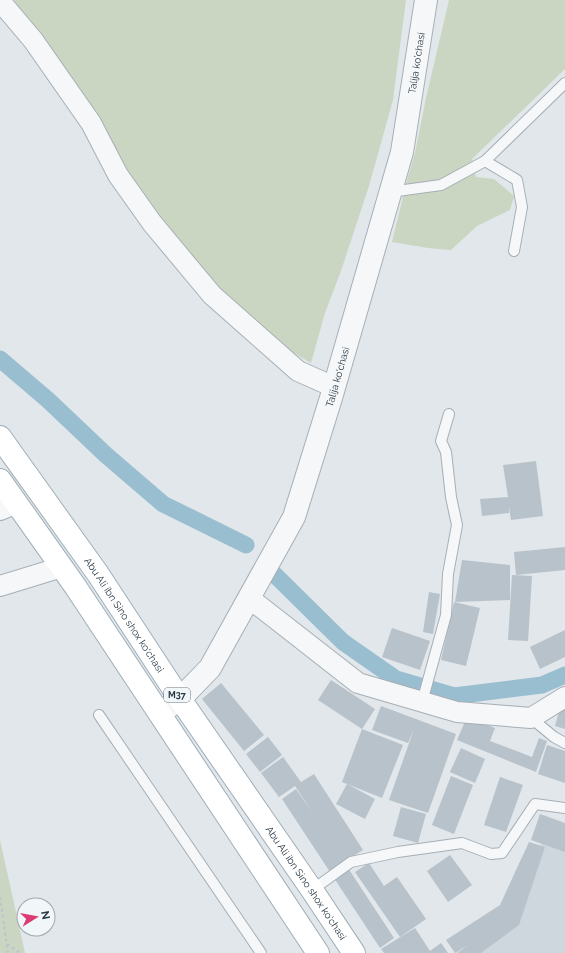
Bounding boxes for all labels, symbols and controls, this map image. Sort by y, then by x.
street label: Talija ko'chasi [406,32,427,95]
street label: Talija ko'chasi [324,346,351,408]
street label: Abu Ali ibn Sino shox ko'chasi [82,556,166,674]
road number: M37 [164,688,190,702]
street label: Abu Ali ibn Sino shox ko'chasi [263,824,349,942]
north arrow [16,897,56,937]
text: N [38,910,53,921]

